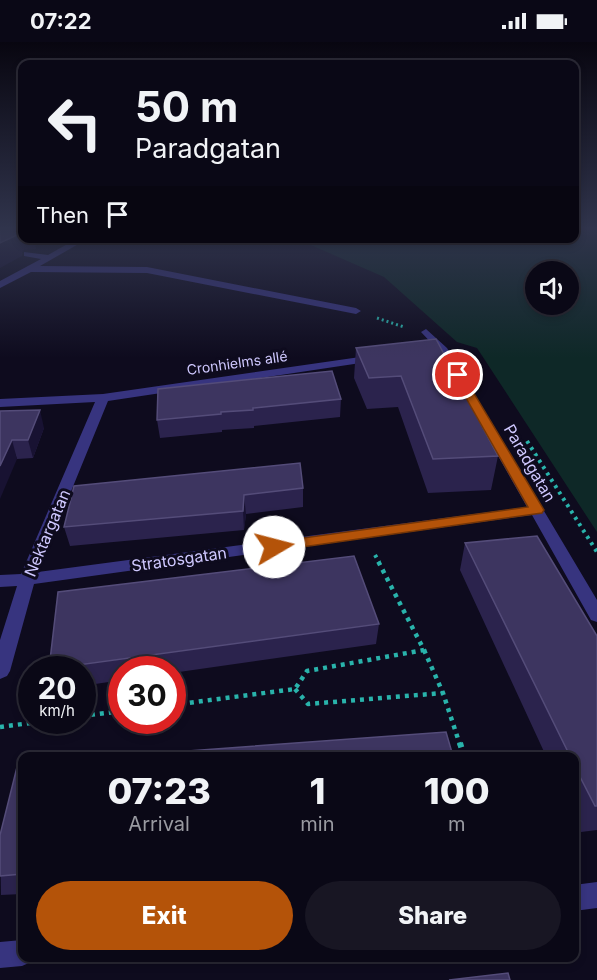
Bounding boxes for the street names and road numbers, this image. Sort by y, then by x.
street label: Cronhielms allé [185,347,288,378]
street label: Paradgatan [500,421,560,505]
street label: Nektargatan [20,486,74,580]
street label: Stratosgatan [130,542,228,576]

